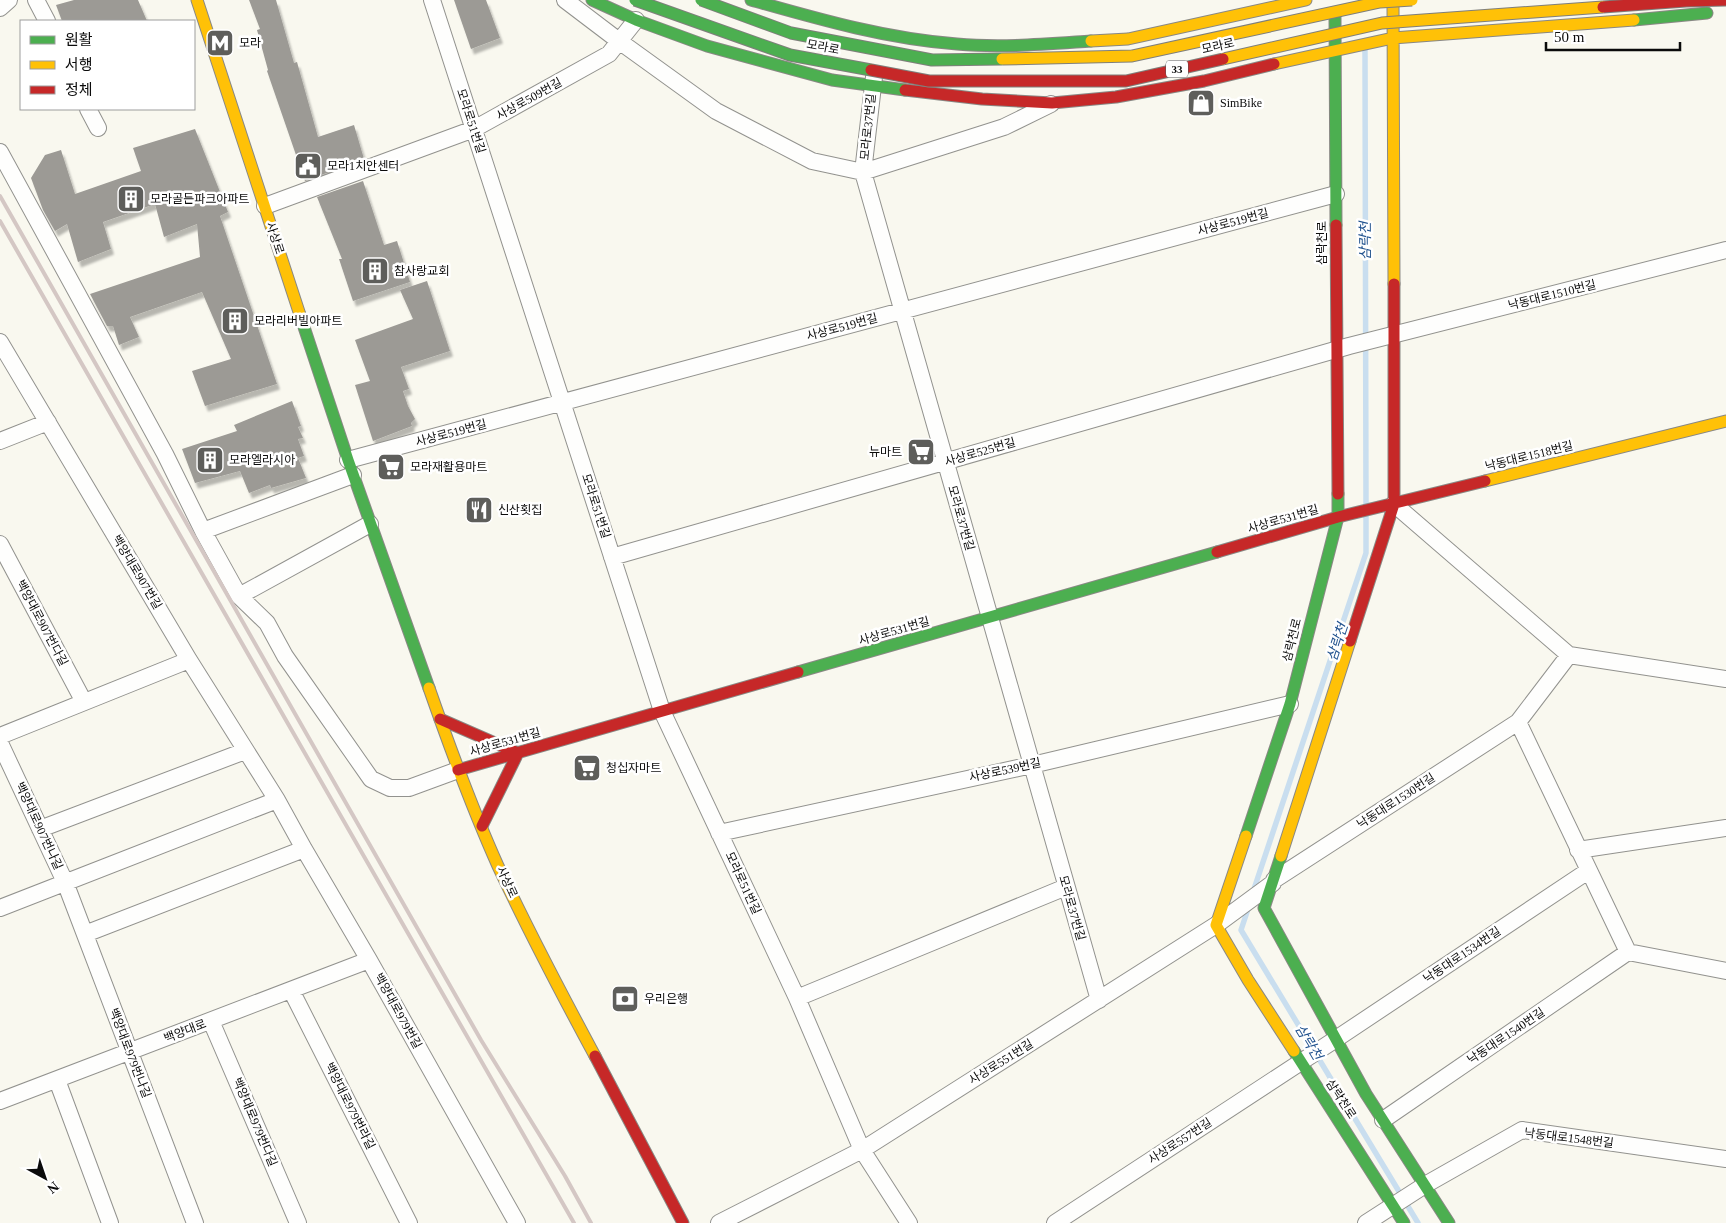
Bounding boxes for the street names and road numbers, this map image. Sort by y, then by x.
street label: 모라로 [1200,35,1236,57]
street label: 모라로 [805,37,841,57]
road number: 33 [1166,61,1188,78]
street label: 사상로509번길 [494,75,564,123]
street label: 모라로51번길 [454,87,488,155]
street label: 모라로37번길 [858,93,878,161]
street label: 사상로519번길 [1196,206,1270,238]
street label: 사상로 [263,220,287,256]
street label: 삼락천로 [1315,221,1329,265]
street label: 낙동대로1510번길 [1507,277,1597,313]
street label: 사상로519번길 [805,311,879,343]
street label: 사상로519번길 [414,417,488,449]
street label: 사상로525번길 [943,435,1017,469]
street label: 낙동대로1518번길 [1484,438,1574,474]
street label: 모라로51번길 [579,472,613,540]
street label: 모라로37번길 [945,484,977,552]
street label: 사상로531번길 [1246,502,1320,536]
street label: 백양대로907번길 [109,532,165,612]
street label: 백양대로907번다길 [13,578,71,668]
street label: 사상로531번길 [857,614,931,648]
street label: 삼락천로 [1280,617,1304,663]
street label: 사상로531번길 [468,725,542,759]
street label: 사상로539번길 [968,756,1042,784]
street label: 낙동대로1530번길 [1354,771,1438,831]
street label: 백양대로907번나길 [13,780,65,872]
street label: 모라로51번길 [722,850,764,916]
street label: 사상로 [494,864,520,900]
street label: 모라로37번길 [1056,874,1088,942]
street label: 낙동대로1534번길 [1421,924,1503,986]
street label: 백양대로979번길 [371,971,425,1051]
street label: 낙동대로1540번길 [1465,1005,1547,1067]
street label: 백양대로979번나길 [106,1006,154,1100]
street label: 백양대로 [162,1017,208,1045]
street label: 사상로551번길 [966,1037,1036,1087]
street label: 백양대로979번라길 [322,1060,378,1152]
street label: 백양대로979번다길 [230,1075,280,1169]
street label: 삼락천로 [1323,1077,1359,1121]
street label: 사상로557번길 [1145,1115,1215,1167]
street label: 낙동대로1548번길 [1523,1126,1615,1150]

